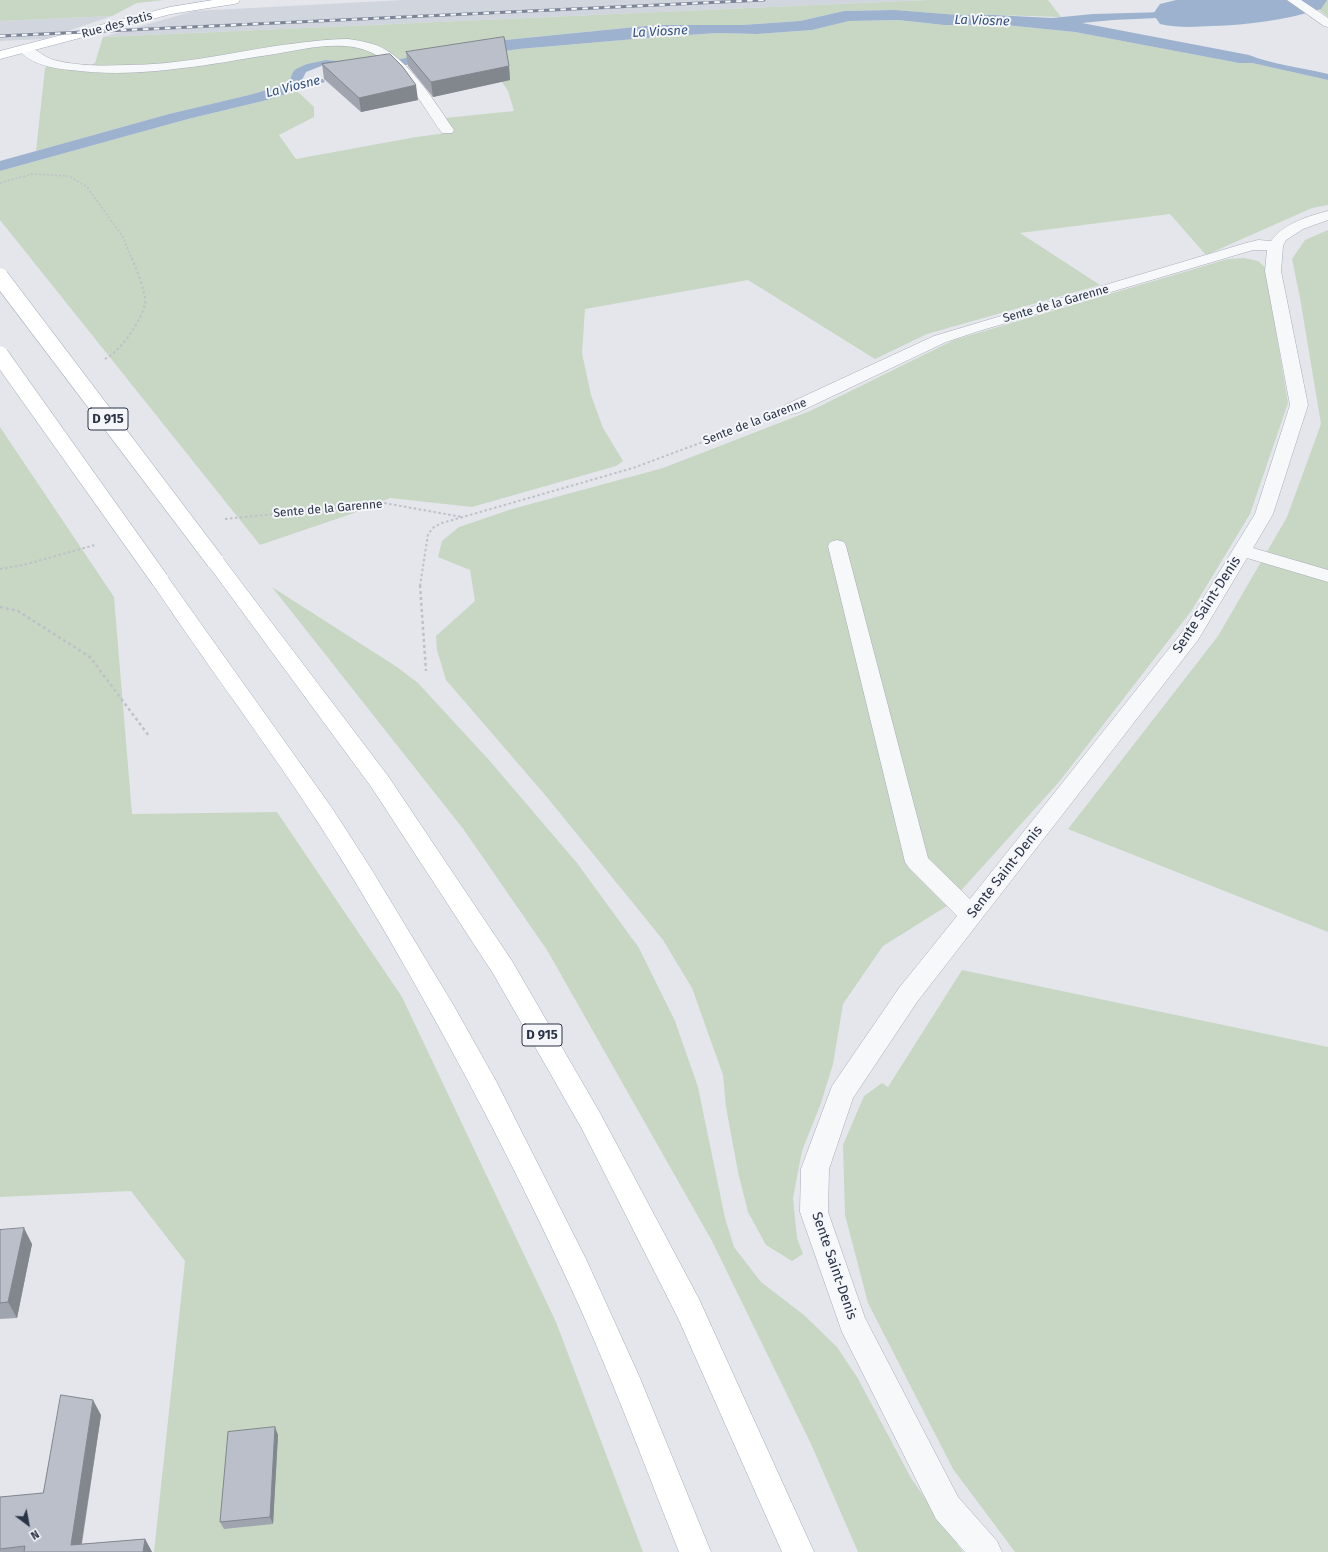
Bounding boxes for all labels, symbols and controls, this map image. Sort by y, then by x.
street label: Rue des Patis [80,9,154,41]
water label: La Viosne [954,12,1010,30]
water label: La Viosne [632,23,688,41]
water label: La Viosne [264,73,322,101]
street label: Sente de la Garenne [1001,282,1111,326]
street label: Sente de la Garenne [701,396,809,448]
road number: D 915 [88,408,128,430]
street label: Sente de la Garenne [273,497,383,521]
street label: Sente Saint-Denis [1169,553,1245,657]
street label: Sente Saint-Denis [964,822,1046,922]
road number: D 915 [522,1024,562,1046]
street label: Sente Saint-Denis [808,1210,860,1322]
north arrow [8,1504,48,1544]
text: N [28,1527,41,1542]

